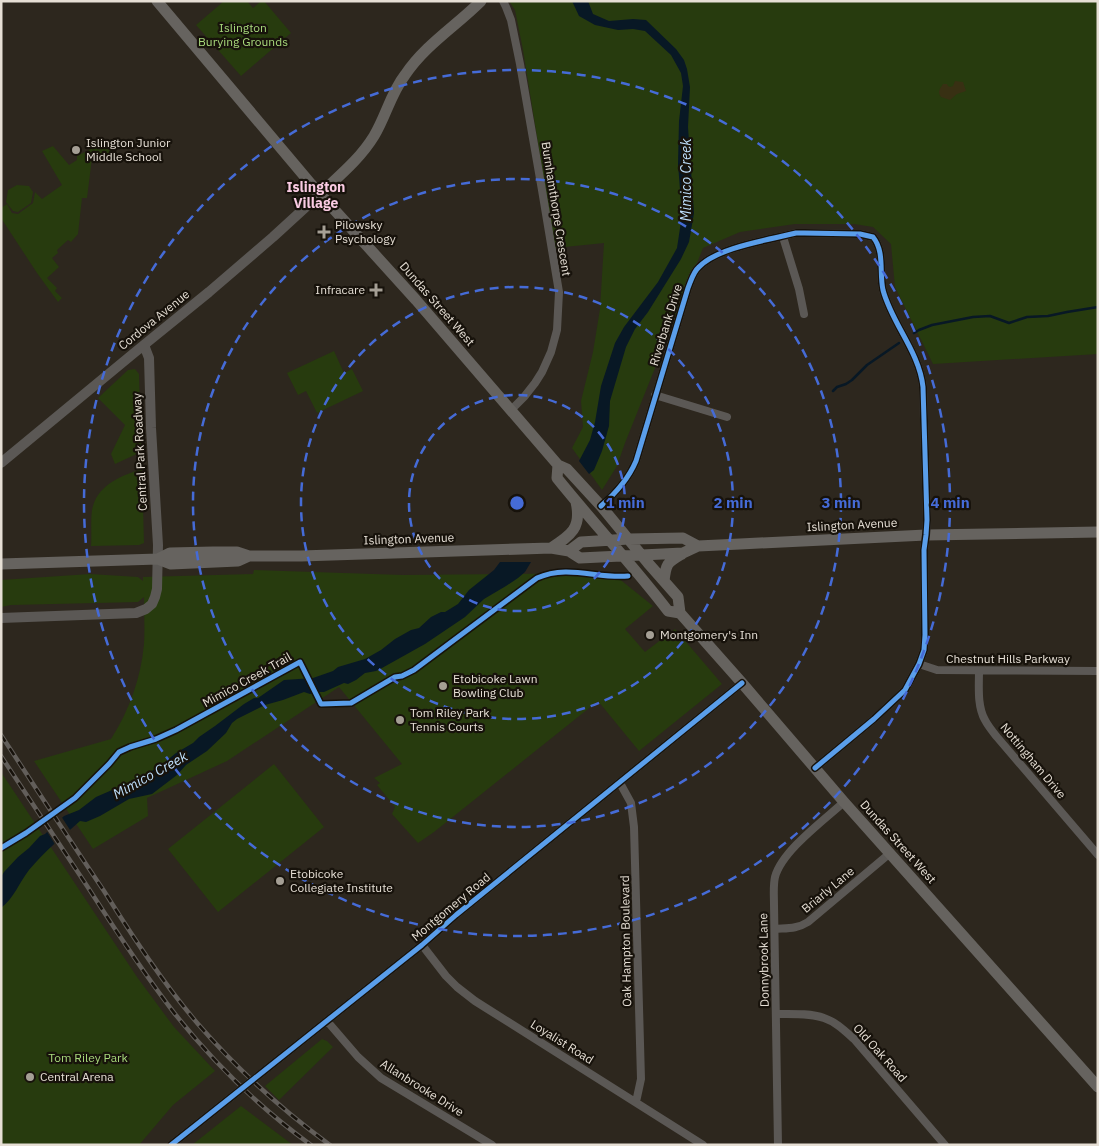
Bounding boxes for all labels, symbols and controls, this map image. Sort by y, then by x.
park label: Islington Burying Grounds [198,20,288,49]
place label: Islington Junior Middle School [86,135,171,164]
water label: Mimico Creek [677,138,695,222]
street label: Burnhamthorpe Crescent [538,141,575,277]
marker: Islington Junior Middle School [70,144,82,156]
district label: Islington Village [287,178,345,212]
place label: Pilowsky Psychology [335,217,396,246]
marker: Pilowsky Psychology [317,225,331,239]
street label: Dundas Street West [397,259,478,349]
place label: Infracare [315,282,365,297]
street label: Riverbank Drive [646,282,685,368]
marker: Infracare [369,283,383,297]
street label: Cordova Avenue [115,286,193,353]
street label: Central Park Roadway [129,393,150,511]
text: 1 min [605,493,645,512]
text: 2 min [713,493,753,512]
text: 3 min [821,493,861,512]
text: 4 min [930,493,970,512]
centre of rings [508,494,526,512]
street label: Islington Avenue [806,515,898,534]
street label: Islington Avenue [363,529,455,548]
place label: Montgomery's Inn [660,627,758,642]
marker: Montgomery's Inn [644,629,656,641]
street label: Mimico Creek Trail [200,649,294,710]
street label: Chestnut Hills Parkway [946,651,1070,666]
place label: Etobicoke Lawn Bowling Club [453,671,537,700]
marker: Etobicoke Lawn Bowling Club [437,680,449,692]
place label: Tom Riley Park Tennis Courts [410,705,490,734]
marker: Tom Riley Park Tennis Courts [394,714,406,726]
street label: Nottingham Drive [997,720,1070,802]
water label: Mimico Creek [109,747,191,803]
street label: Dundas Street West [857,797,940,886]
street label: Briarly Lane [798,863,857,916]
place label: Etobicoke Collegiate Institute [290,866,393,895]
street label: Montgomery Road [408,869,493,944]
marker: Etobicoke Collegiate Institute [274,875,286,887]
street label: Oak Hampton Boulevard [617,875,634,1007]
street label: Donnybrook Lane [755,912,772,1007]
street label: Loyalist Road [528,1016,597,1067]
street label: Old Oak Road [850,1020,910,1085]
park label: Tom Riley Park [48,1050,129,1065]
street label: Allanbrooke Drive [378,1056,467,1119]
place label: Central Arena [40,1069,114,1084]
marker: Central Arena [24,1071,36,1083]

